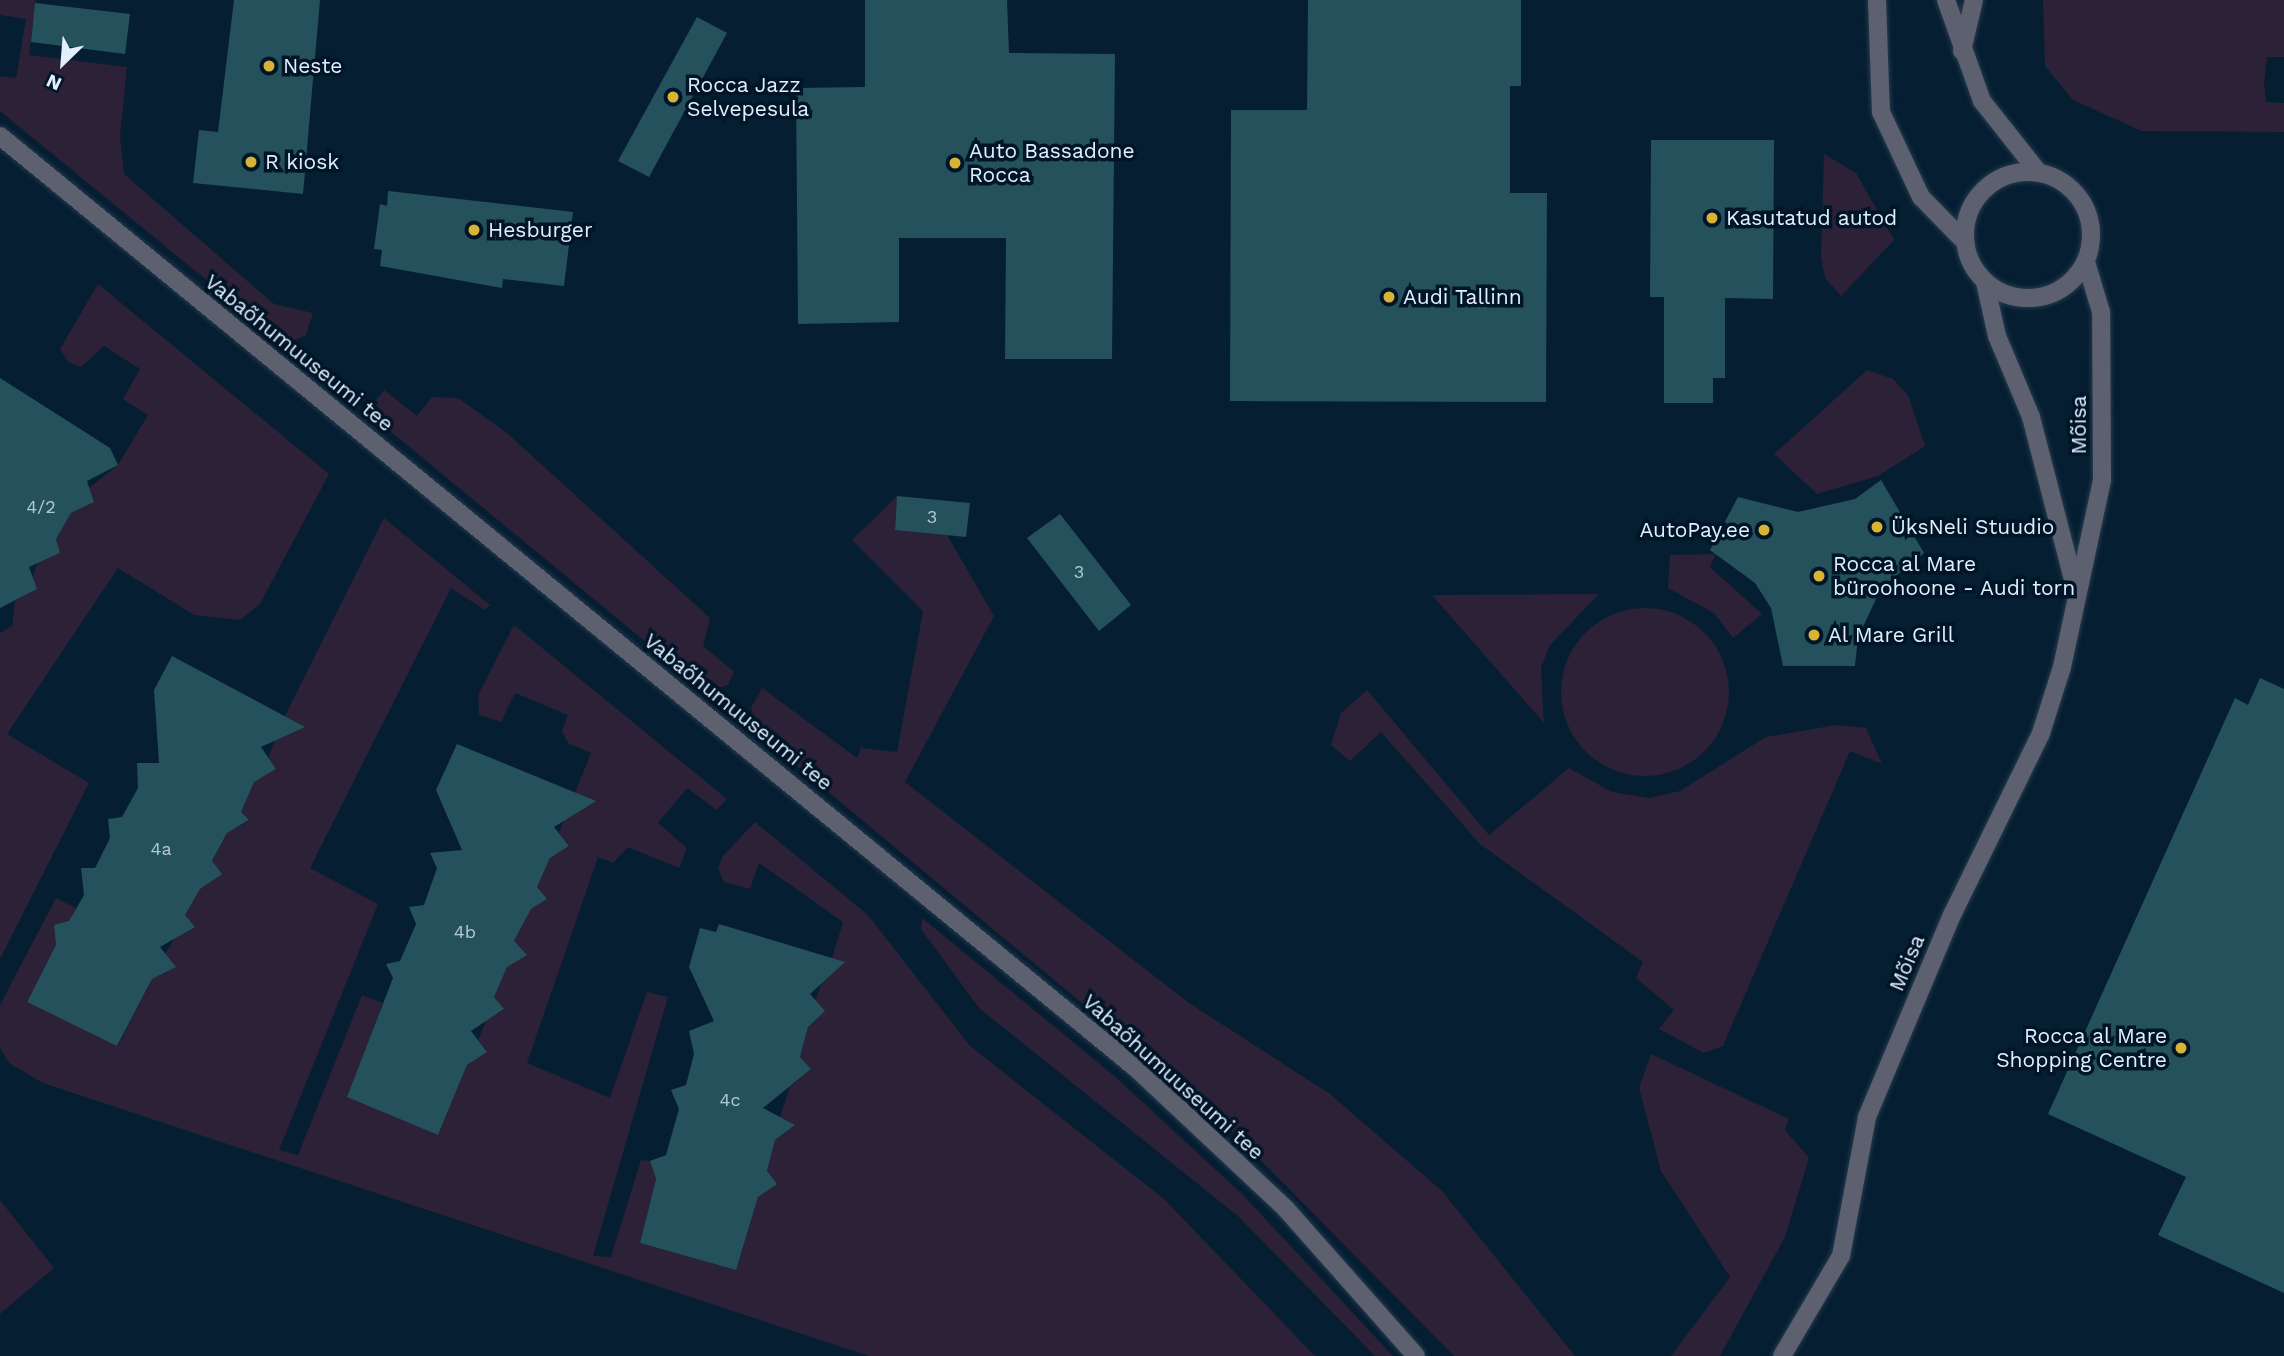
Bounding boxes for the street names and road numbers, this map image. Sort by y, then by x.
street label: Vabaõhumuuseumi tee [199,269,399,437]
street label: Mõisa [2066,396,2092,454]
street label: Vabaõhumuuseumi tee [638,628,838,796]
street label: Mõisa [1884,931,1930,995]
street label: Vabaõhumuuseumi tee [1077,989,1269,1165]

